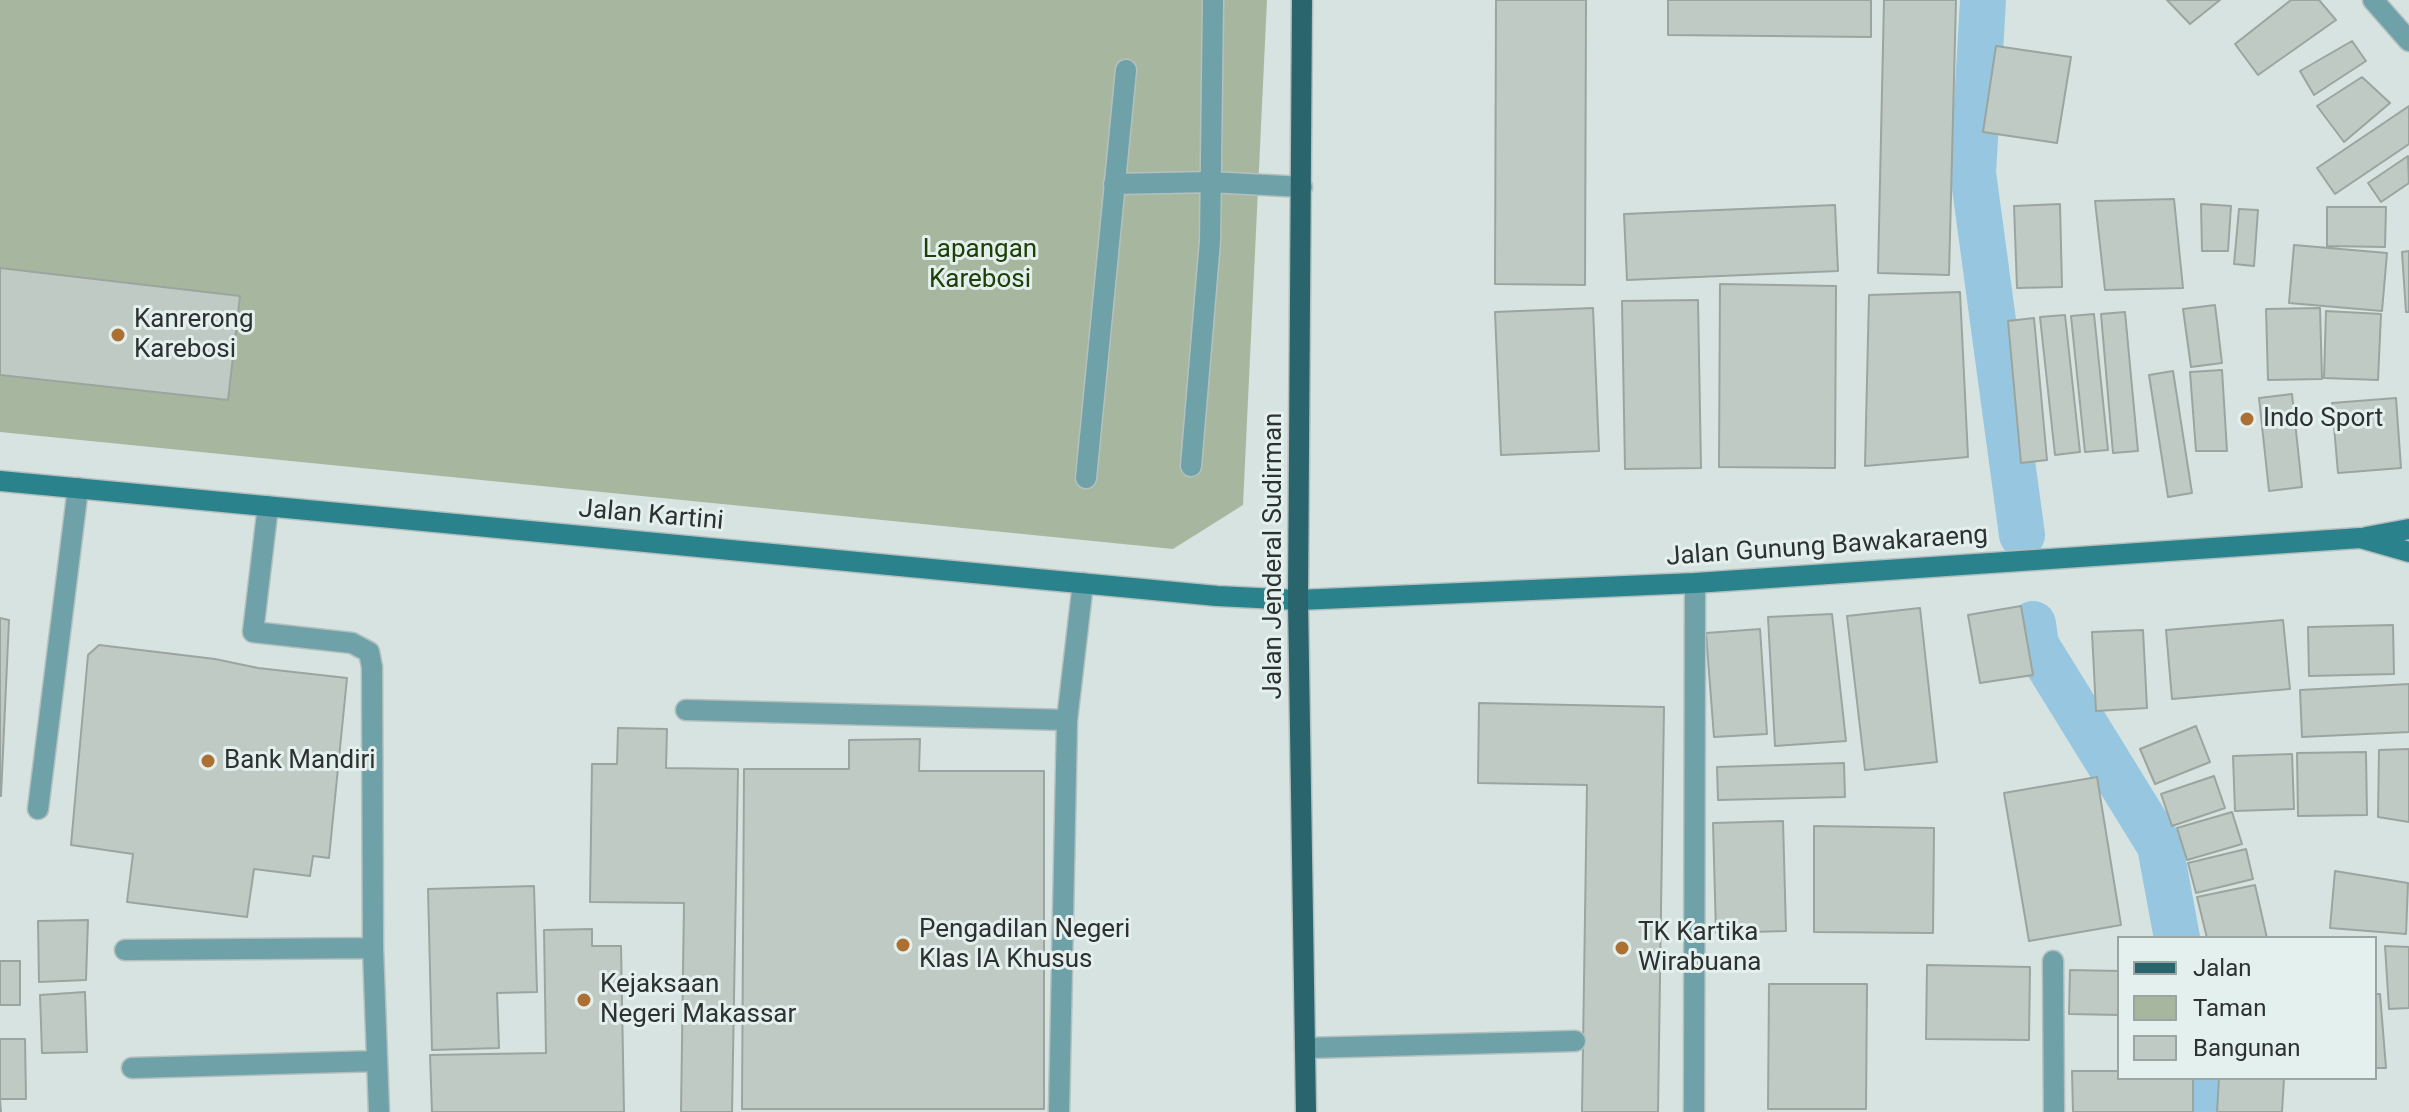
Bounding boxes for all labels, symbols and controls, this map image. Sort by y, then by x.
park label: Lapangan Karebosi [923,234,1037,296]
place label: Kanrerong Karebosi [134,304,254,366]
marker: Kanrerong Karebosi [109,326,127,344]
place label: Indo Sport [2263,403,2383,435]
marker: Indo Sport [2238,410,2256,428]
street label: Jalan Jenderal Sudirman [1258,413,1290,699]
street label: Jalan Kartini [577,494,725,538]
street label: Jalan Gunung Bawakaraeng [1665,520,1989,574]
place label: Bank Mandiri [224,745,376,777]
marker: Bank Mandiri [199,752,217,770]
place label: Pengadilan Negeri Klas IA Khusus [919,914,1130,976]
place label: TK Kartika Wirabuana [1638,917,1761,978]
marker: Pengadilan Negeri Klas IA Khusus [894,936,912,954]
legend [2117,936,2377,1080]
marker: TK Kartika Wirabuana [1613,939,1631,957]
text: Jalan [2193,954,2251,982]
place label: Kejaksaan Negeri Makassar [600,969,796,1030]
marker: Kejaksaan Negeri Makassar [575,991,593,1009]
text: Taman [2193,994,2266,1022]
text: Bangunan [2193,1034,2301,1062]

